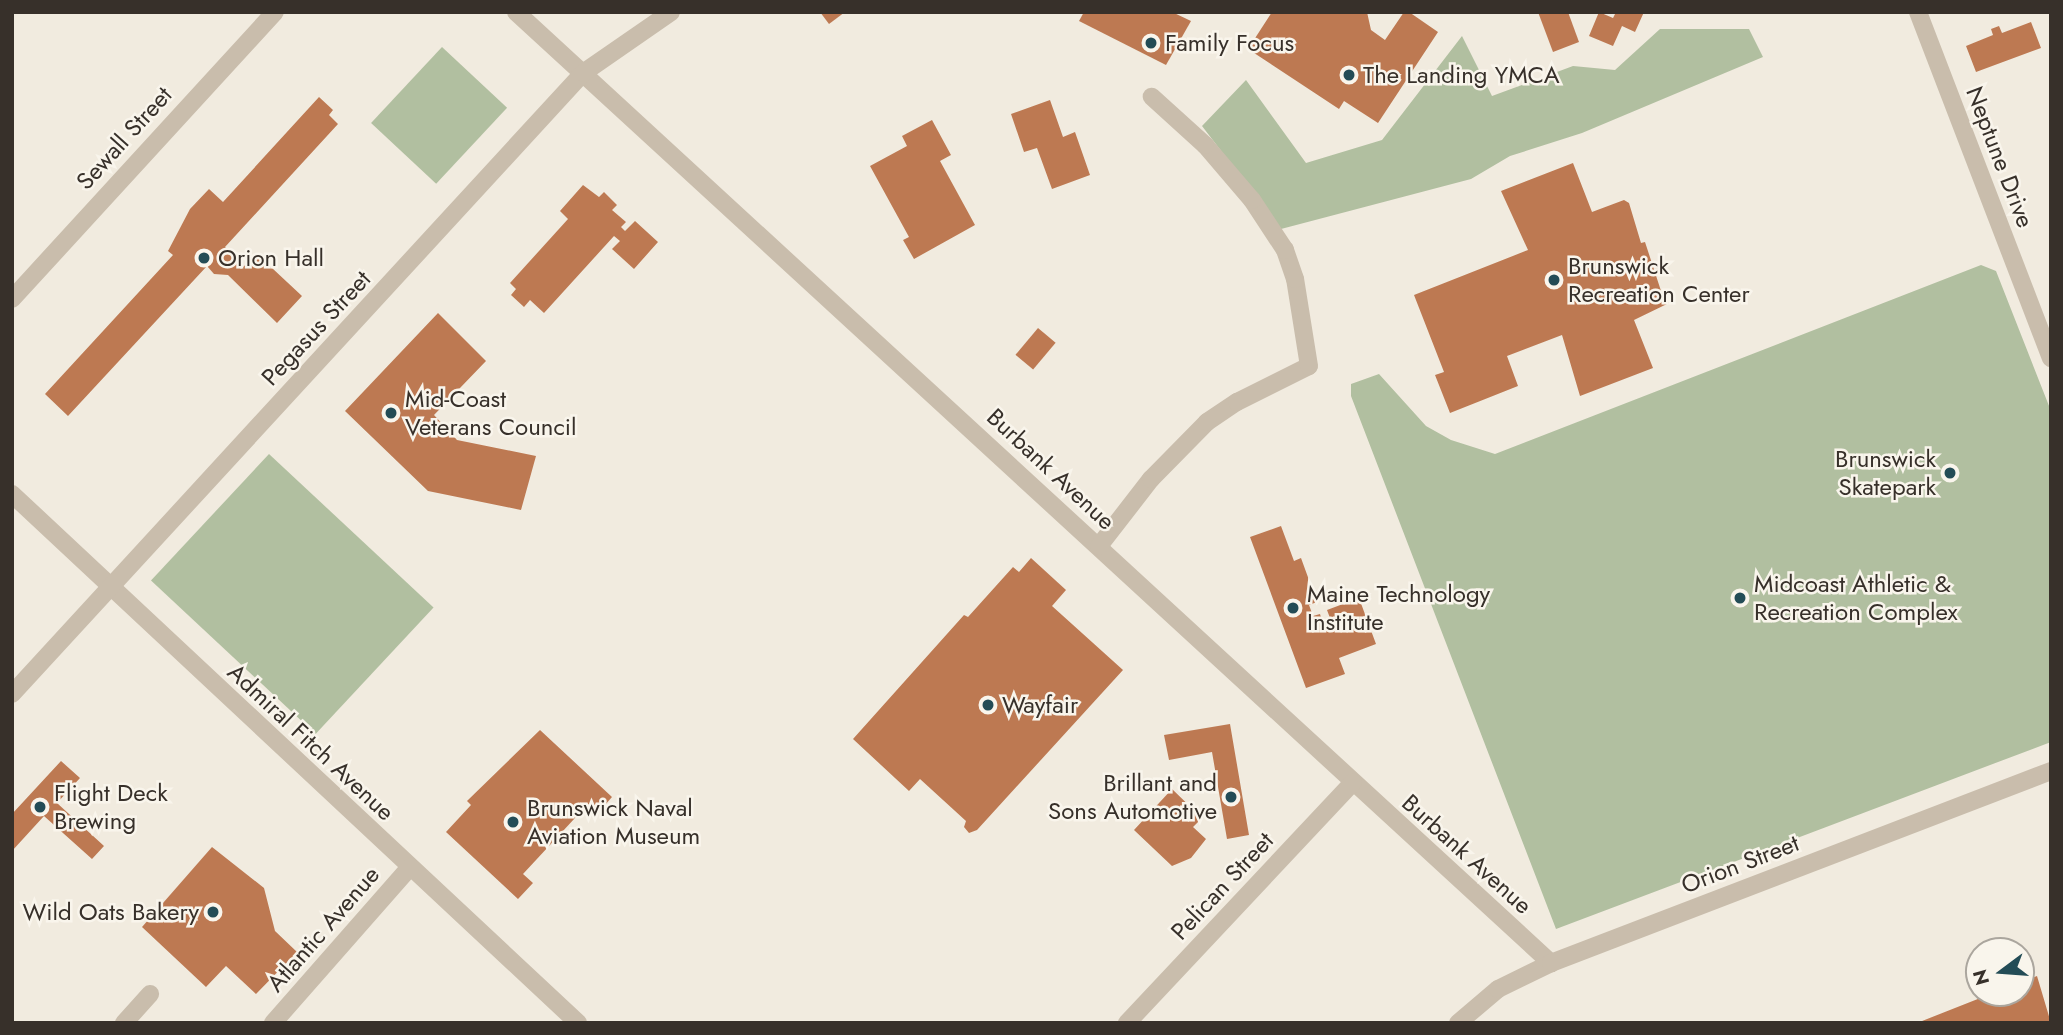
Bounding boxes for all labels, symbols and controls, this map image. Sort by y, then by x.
place label: Family Focus [1165,29,1294,57]
marker: Family Focus [1143,35,1159,51]
place label: The Landing YMCA [1363,61,1559,89]
marker: The Landing YMCA [1341,67,1357,83]
street label: Sewall Street [70,81,178,195]
street label: Neptune Drive [1960,83,2040,231]
place label: Orion Hall [218,244,324,272]
marker: Orion Hall [196,250,212,266]
place label: Brunswick Recreation Center [1568,252,1750,308]
street label: Pegasus Street [256,265,376,391]
marker: Brunswick Recreation Center [1546,272,1562,288]
place label: Mid-Coast Veterans Council [405,385,577,441]
street label: Burbank Avenue [981,402,1121,536]
marker: Mid-Coast Veterans Council [383,405,399,421]
place label: Brunswick Skatepark [1835,445,1936,501]
marker: Brunswick Skatepark [1942,465,1958,481]
place label: Midcoast Athletic & Recreation Complex [1754,570,1957,626]
place label: Maine Technology Institute [1307,580,1490,636]
marker: Midcoast Athletic & Recreation Complex [1732,590,1748,606]
marker: Maine Technology Institute [1285,600,1301,616]
street label: Admiral Fitch Avenue [222,657,400,827]
place label: Wayfair [1002,691,1078,719]
marker: Wayfair [980,697,996,713]
place label: Brillant and Sons Automotive [1048,769,1217,825]
place label: Flight Deck Brewing [54,779,168,835]
street label: Burbank Avenue [1396,788,1538,920]
marker: Brillant and Sons Automotive [1223,789,1239,805]
place label: Brunswick Naval Aviation Museum [527,794,700,850]
marker: Flight Deck Brewing [32,799,48,815]
marker: Brunswick Naval Aviation Museum [505,814,521,830]
street label: Pelican Street [1165,826,1279,946]
street label: Orion Street [1677,828,1803,900]
street label: Atlantic Avenue [261,860,385,998]
place label: Wild Oats Bakery [22,898,199,926]
marker: Wild Oats Bakery [205,904,221,920]
north arrow [1965,937,2035,1007]
text: N [1966,966,1996,988]

